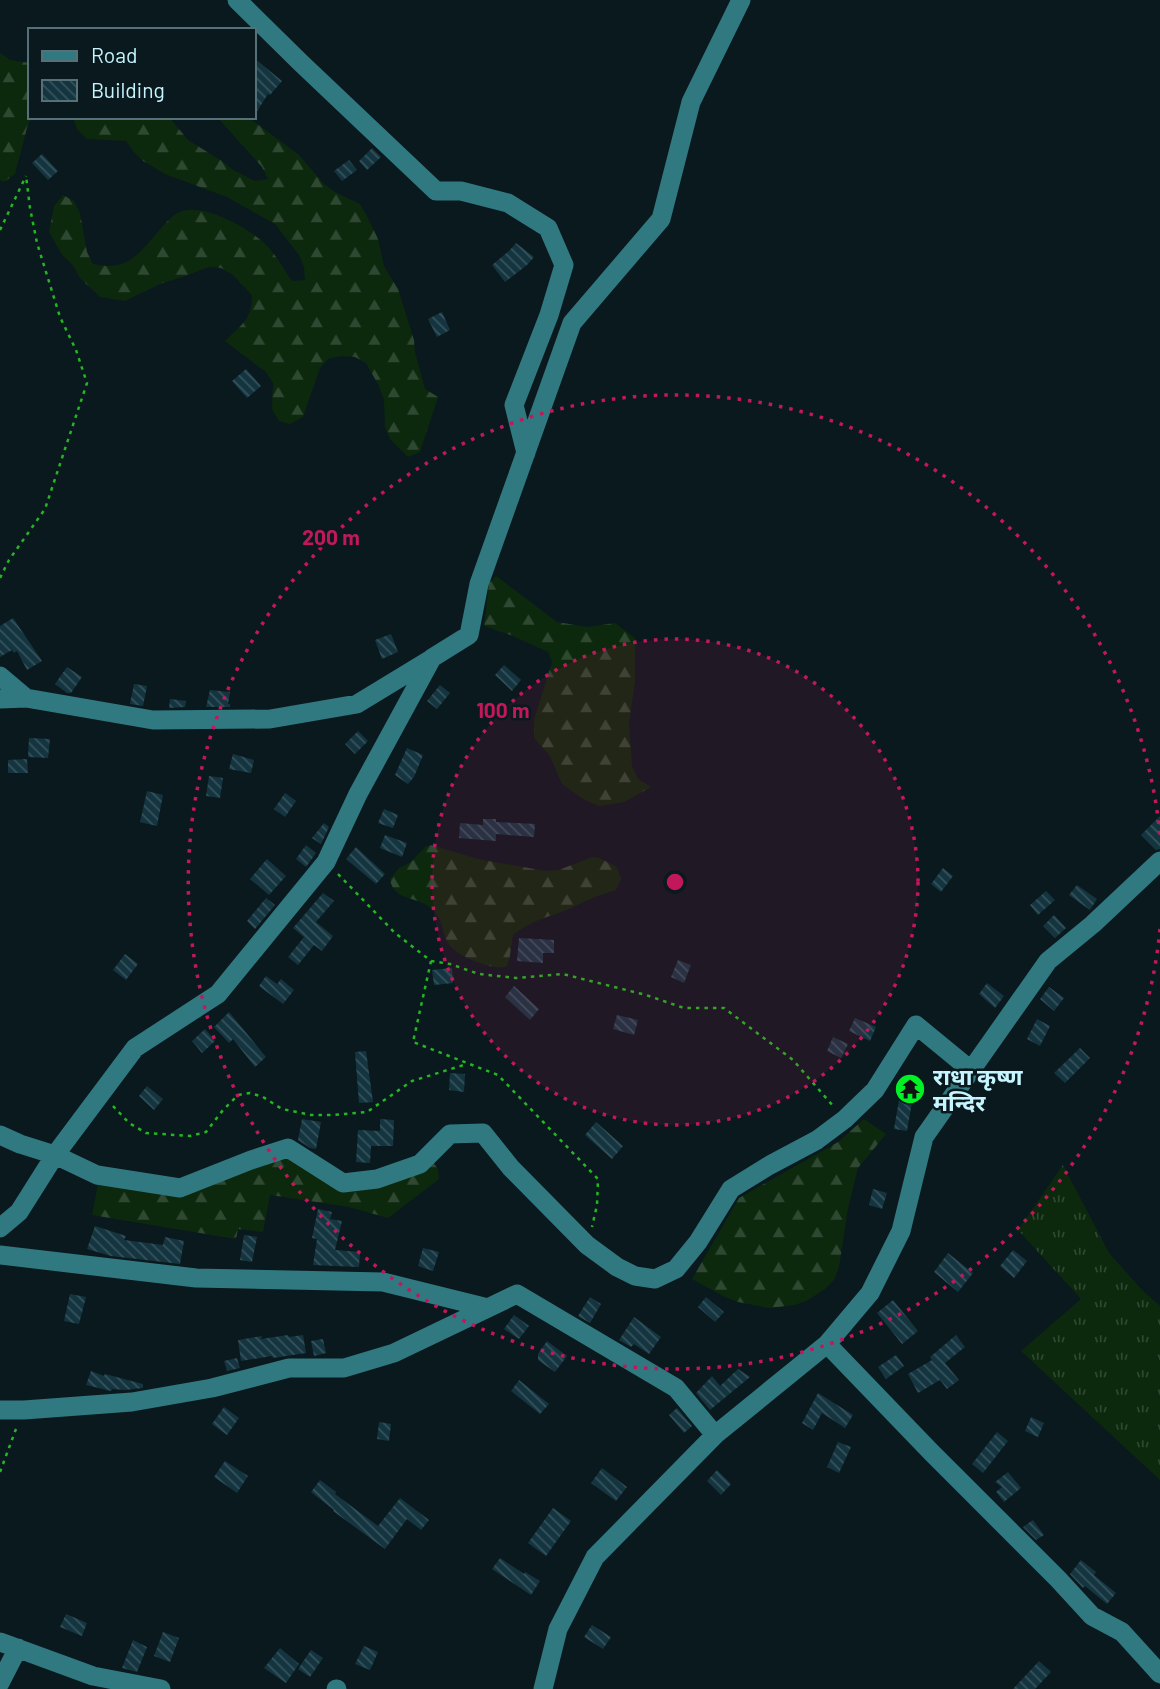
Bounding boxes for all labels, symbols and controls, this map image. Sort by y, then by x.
legend [28,28,256,119]
text: Road [91,42,137,67]
text: Building [91,77,165,102]
text: 200 m [302,524,360,549]
text: 100 m [476,697,530,722]
centre of rings [663,870,687,894]
place label: राधा कृष्ण मन्दिर [933,1062,1023,1116]
temple icon: राधा कृष्ण मन्दिर [893,1072,927,1106]

